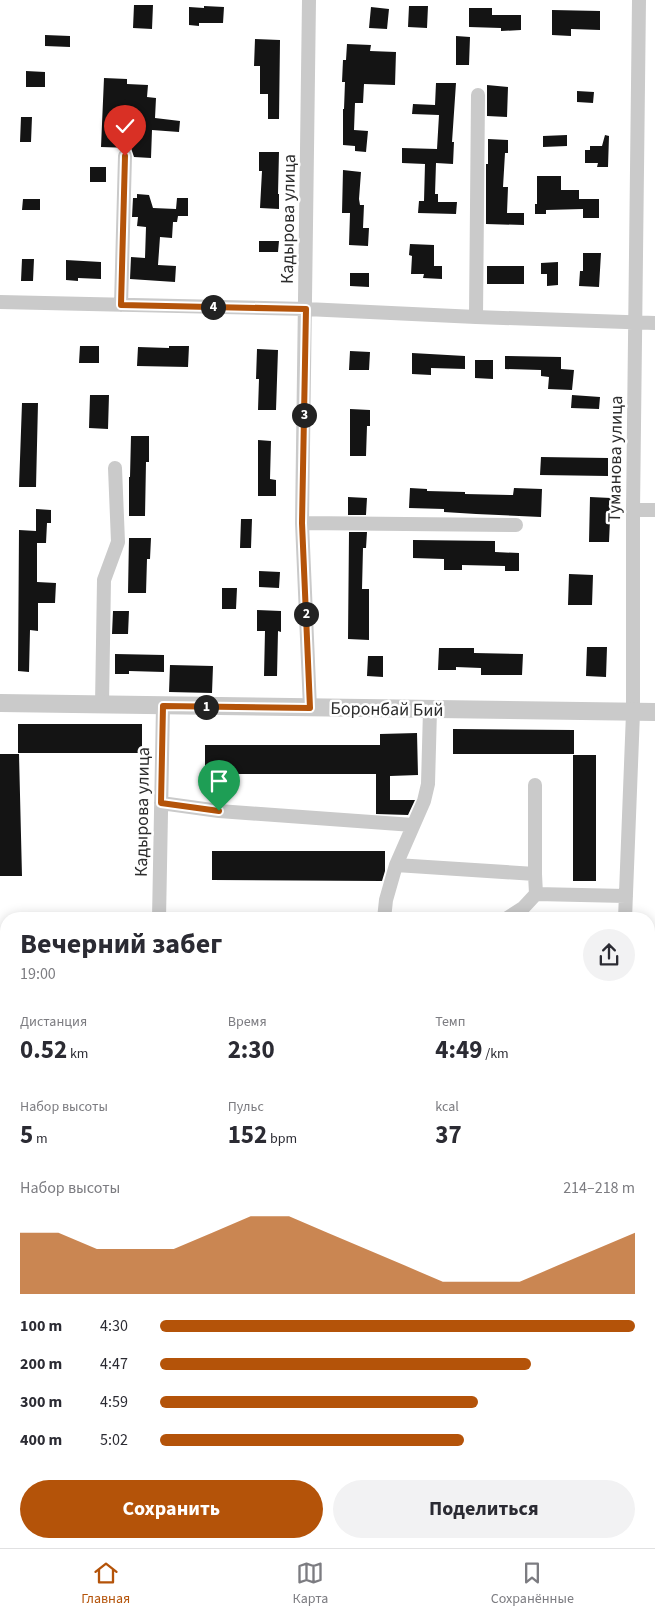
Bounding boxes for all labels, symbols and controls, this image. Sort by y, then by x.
pin [104,105,146,156]
icon: check [111,112,139,140]
street label: Кадырова улица [275,154,302,284]
pin: 4 [200,294,226,320]
text: 4 [210,297,217,317]
street label: Туманова улица [602,395,629,523]
pin: 3 [292,402,316,428]
text: 3 [301,405,308,425]
pin: 2 [294,602,318,626]
text: 2 [303,604,310,624]
pin: 1 [194,694,218,720]
street label: Боронбай Бий [330,696,444,723]
text: 1 [203,697,210,717]
street label: Кадырова улица [129,747,156,877]
pin [198,760,240,811]
icon: arrive [205,767,233,795]
text: Вечерний забег [20,924,222,964]
button: share [583,929,635,981]
text: 19:00 [20,963,56,985]
text: Дистанция [20,1012,87,1032]
text: Время [228,1012,267,1032]
text: Темп [435,1012,465,1032]
text: 0.52 [20,1032,67,1068]
text: 2:30 [228,1032,275,1068]
text: 4:49 [435,1032,482,1068]
text: km [67,1044,88,1064]
text: /km [482,1044,509,1064]
text: Набор высоты [20,1097,108,1117]
text: Пульс [228,1097,264,1117]
text: kcal [435,1097,459,1117]
text: 5 [20,1117,33,1153]
text: 152 [228,1117,267,1153]
text: 37 [435,1117,462,1153]
text: m [33,1129,48,1149]
text: bpm [267,1129,297,1149]
text: Набор высоты [20,1177,120,1199]
text: 214–218 m [563,1177,635,1199]
text: 100 m [20,1315,62,1337]
text: 4:30 [100,1315,128,1337]
text: 200 m [20,1353,62,1375]
text: 4:47 [100,1353,128,1375]
text: 300 m [20,1391,62,1413]
text: 4:59 [100,1391,128,1413]
text: 400 m [20,1429,62,1451]
text: 5:02 [100,1429,128,1451]
button: Сохранить [20,1480,323,1538]
button: Поделиться [333,1480,635,1538]
tab: Главная [81,1559,130,1609]
tab: Карта [293,1559,328,1609]
tab: Сохранённые [491,1559,574,1609]

